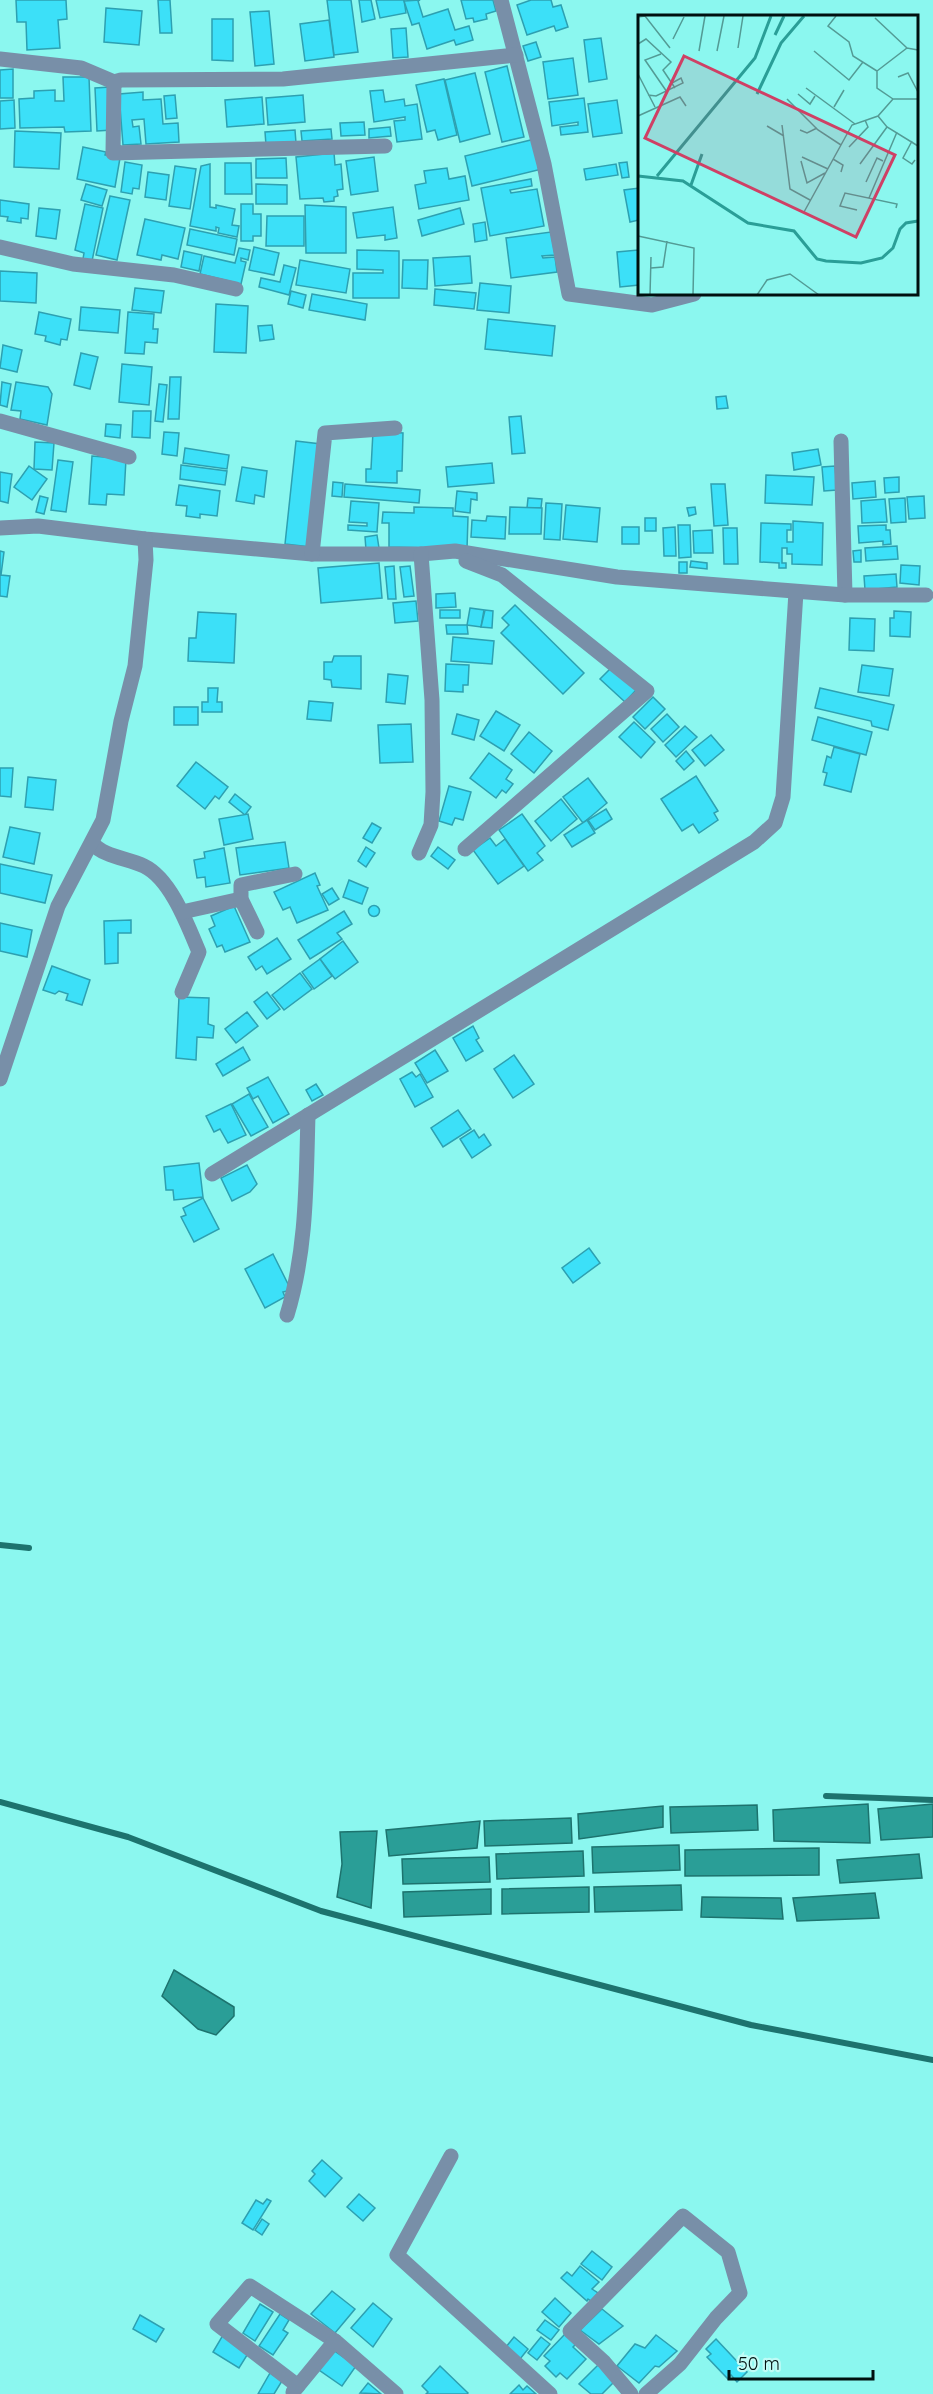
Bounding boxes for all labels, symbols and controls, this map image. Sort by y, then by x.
inset map [638,15,918,296]
scale bar [729,2343,873,2381]
text: 50 m [738,2352,780,2375]

